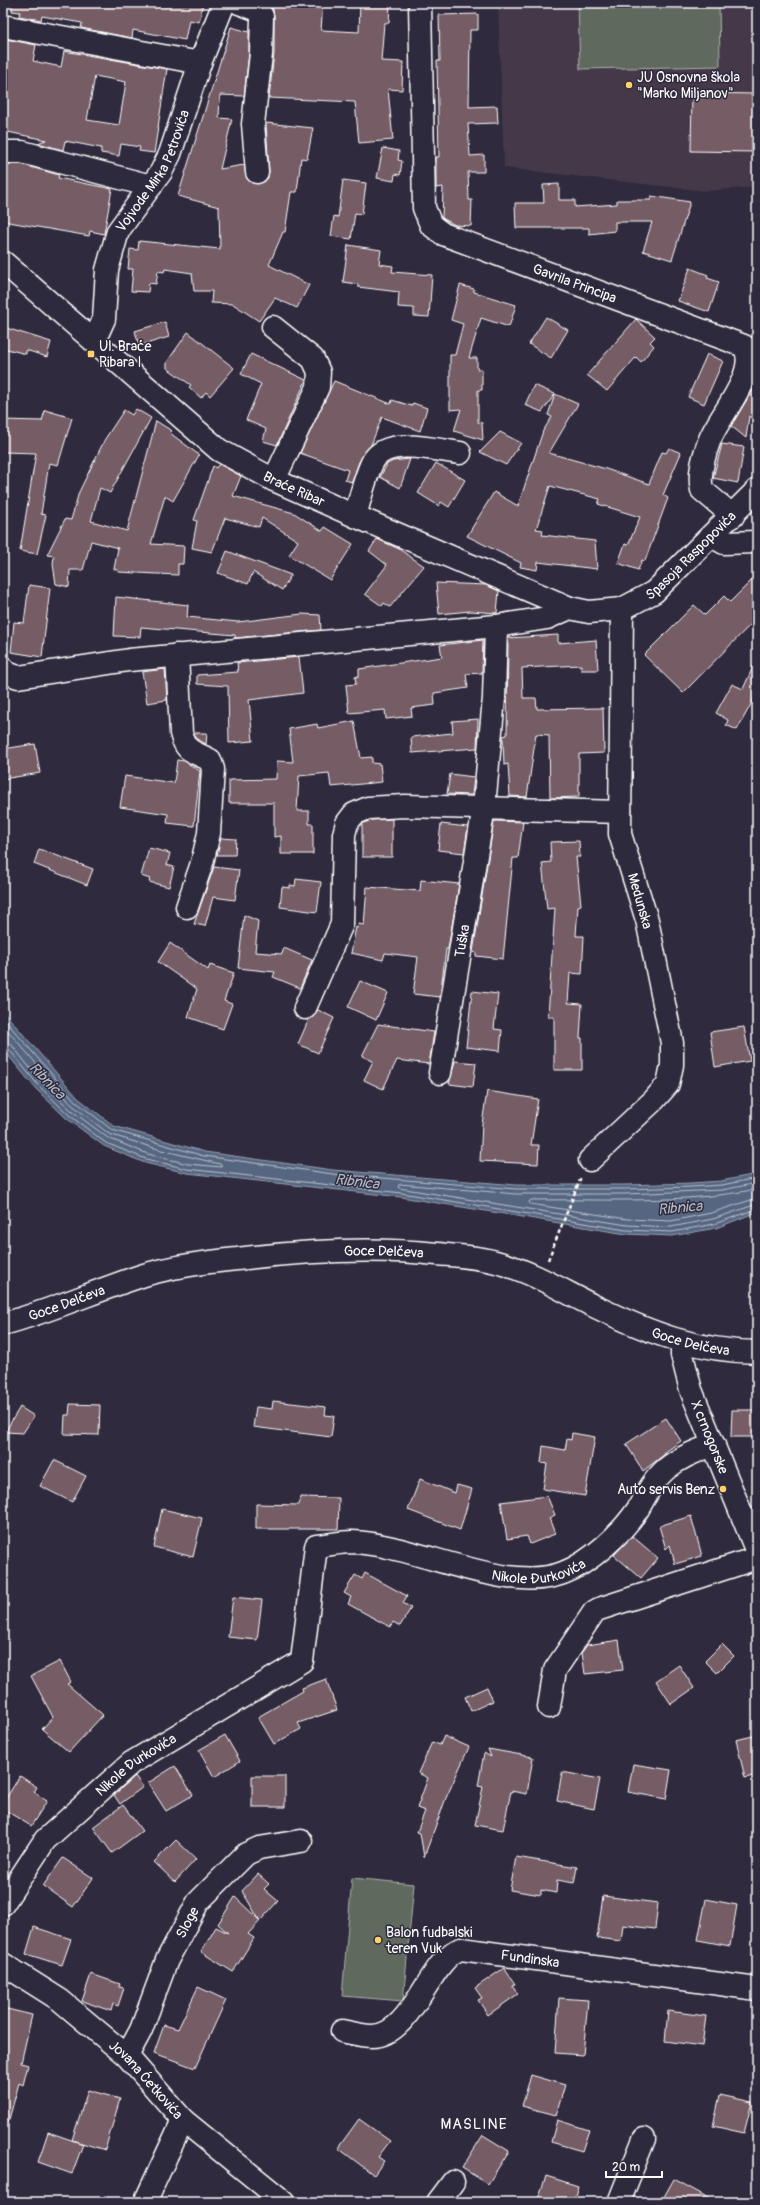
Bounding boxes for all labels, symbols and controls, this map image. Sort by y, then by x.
place label: JU Osnovna škola "Marko Miljanov" [637,69,740,102]
marker: JU Osnovna škola "Marko Miljanov" [624,80,634,90]
street label: Vojvode Mirka Petrovića [112,108,193,235]
street label: Gavrila Principa [531,260,619,306]
place label: Ul. Braće Ribara I [99,338,151,371]
marker: Ul. Braće Ribara I [86,349,96,359]
street label: Braće Ribar [260,467,328,510]
street label: Spasoja Raspopovića [643,507,739,603]
street label: Medunska [624,871,656,931]
street label: Tuška [451,923,473,958]
water label: Ribnica [25,1058,70,1104]
water label: Ribnica [334,1170,381,1194]
water label: Ribnica [657,1197,704,1219]
street label: Goce Delčeva [344,1242,424,1261]
street label: Goce Delčeva [26,1281,107,1324]
street label: Goce Delčeva [649,1323,731,1359]
street label: X crnogorske [688,1398,733,1476]
place label: Auto servis Benz [617,1481,715,1498]
marker: Auto servis Benz [718,1484,728,1494]
street label: Nikole Đurkovića [490,1555,589,1587]
street label: Nikole Đurkovića [92,1730,179,1799]
street label: Sloge [172,1904,202,1941]
place label: Balon fudbalski teren Vuk [385,1924,473,1957]
marker: Balon fudbalski teren Vuk [373,1935,383,1945]
street label: Fundinska [500,1946,561,1971]
street label: Jovana Ćetkovića [106,2036,187,2123]
district label: MASLINE [441,2115,507,2134]
scale bar [606,2153,662,2179]
text: 20 m [612,2160,641,2175]

